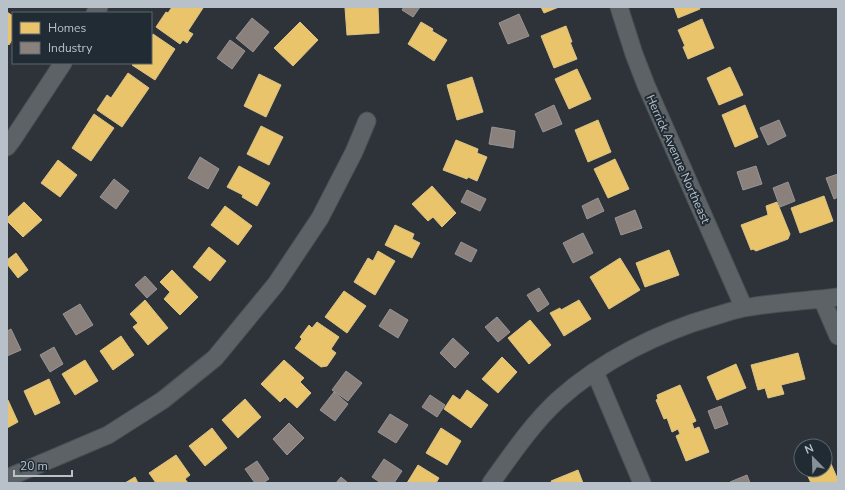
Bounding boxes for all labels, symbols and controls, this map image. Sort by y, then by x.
legend [12,12,152,64]
text: Homes [48,20,86,36]
text: Industry [48,40,93,56]
street label: Herrick Avenue Northeast [642,92,714,227]
north arrow [793,438,833,478]
text: N [803,441,816,458]
scale bar [14,452,72,478]
text: 20 m [20,458,48,474]

